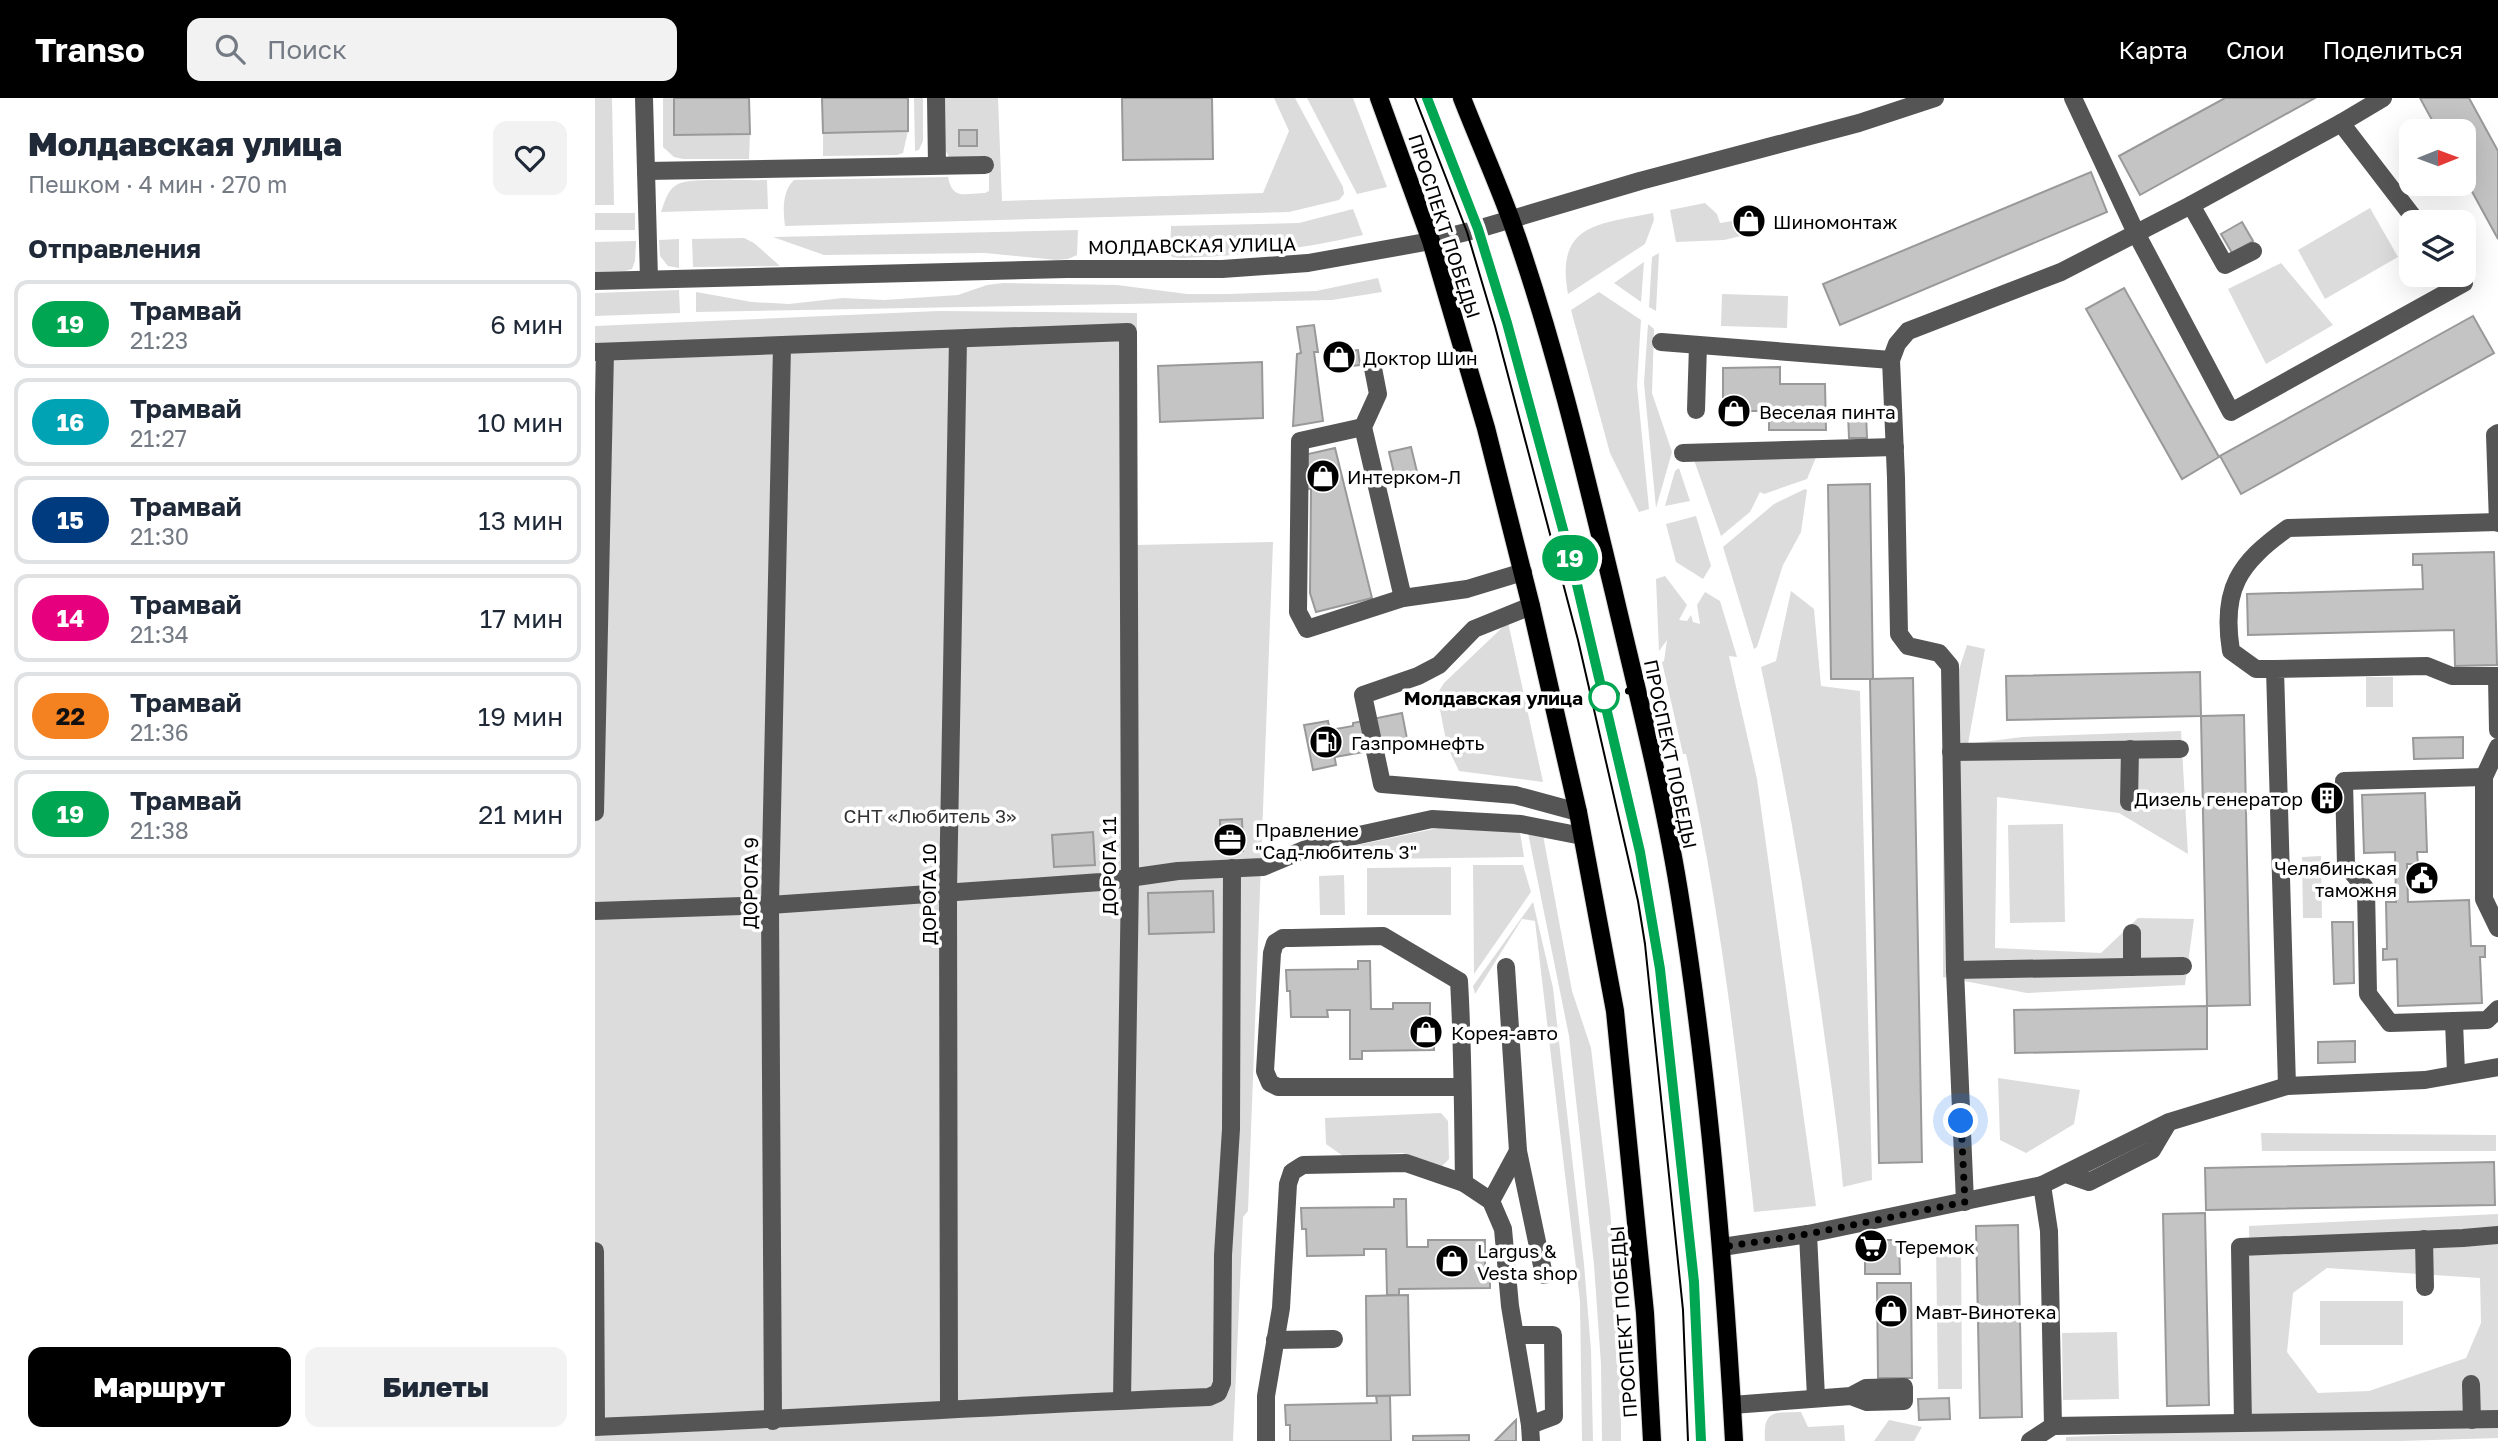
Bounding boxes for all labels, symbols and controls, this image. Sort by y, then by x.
search box [187,18,677,81]
text: Transo [35,30,145,69]
icon: search [211,30,249,68]
text: Поиск [267,34,347,65]
text: Карта [2118,35,2188,64]
text: Слои [2226,35,2285,64]
text: Поделиться [2323,35,2463,64]
north arrow [2399,119,2476,196]
map controls [2399,119,2476,287]
button: heart [493,121,567,195]
text: Молдавская улица [28,124,342,163]
street label: ПРОСПЕКТ ПОБЕДЫ [1404,131,1486,321]
text: Пешком · 4 мин · 270 m [28,170,287,198]
shop icon: Шиномонтаж [1730,202,1768,240]
place label: Шиномонтаж [1773,210,1898,233]
button: layers [2399,210,2476,287]
street label: МОЛДАВСКАЯ УЛИЦА [1088,232,1297,258]
text: Отправления [28,233,201,264]
text: Трамвай [130,295,242,326]
text: 19 [57,309,84,338]
text: 6 мин [490,309,563,340]
text: 21:23 [130,326,188,354]
shop icon: Доктор Шин [1320,338,1358,376]
place label: Доктор Шин [1363,346,1478,369]
shop icon: Веселая пинта [1715,392,1753,430]
text: Трамвай [130,393,242,424]
place label: Веселая пинта [1759,400,1896,423]
text: 16 [57,407,84,436]
text: 10 мин [477,407,563,438]
text: 21:27 [130,424,187,452]
shop icon: Интерком-Л [1304,457,1342,495]
place label: Интерком-Л [1347,465,1461,488]
text: Трамвай [130,491,242,522]
text: 15 [57,505,84,534]
text: 13 мин [478,505,563,536]
text: 21:30 [130,522,189,550]
line badge: 19 [1539,535,1601,581]
text: 19 [1556,543,1584,572]
text: Трамвай [130,589,242,620]
text: 14 [57,603,84,632]
text: 17 мин [480,603,563,634]
text: 21:34 [130,620,189,648]
street label: ПРОСПЕКТ ПОБЕДЫ [1640,657,1702,851]
marker: Молдавская улица [1589,682,1619,712]
place label: Молдавская улица [1404,686,1583,709]
text: Трамвай [130,687,242,718]
text: 22 [56,701,85,730]
text: 19 мин [478,701,563,732]
text: 21:36 [130,718,189,746]
fuel station icon: Газпромнефть [1307,723,1345,761]
place label: Газпромнефть [1351,731,1484,754]
building icon: Дизель генератор [2308,779,2346,817]
text: Трамвай [130,785,242,816]
place label: Дизель генератор [2134,787,2303,810]
text: 19 [57,799,84,828]
text: 21 мин [478,799,563,830]
park label: СНТ «Любитель 3» [844,804,1016,827]
text: 21:38 [130,816,189,844]
street label: ДОРОГА 11 [1097,817,1120,915]
place label: Правление "Сад-любитель 3" [1255,818,1417,863]
office icon: Правление "Сад-любитель 3" [1211,821,1249,859]
street label: ДОРОГА 9 [738,837,762,929]
street label: ДОРОГА 10 [917,843,940,945]
place label: Челябинская таможня [2274,856,2397,901]
public building icon: Челябинская таможня [2403,859,2441,897]
shop icon: Корея-авто [1407,1013,1445,1051]
place label: Корея-авто [1451,1021,1558,1044]
your location [1943,1103,1978,1138]
street label: ПРОСПЕКТ ПОБЕДЫ [1605,1225,1641,1419]
supermarket icon: Теремок [1852,1227,1890,1265]
place label: Теремок [1895,1235,1975,1258]
place label: Largus & Vesta shop [1477,1239,1578,1284]
shop icon: Largus & Vesta shop [1433,1242,1471,1280]
shop icon: Мавт-Винотека [1872,1292,1910,1330]
place label: Мавт-Винотека [1915,1300,2056,1323]
button: Маршрут [28,1347,291,1427]
button: Билеты [305,1347,567,1427]

